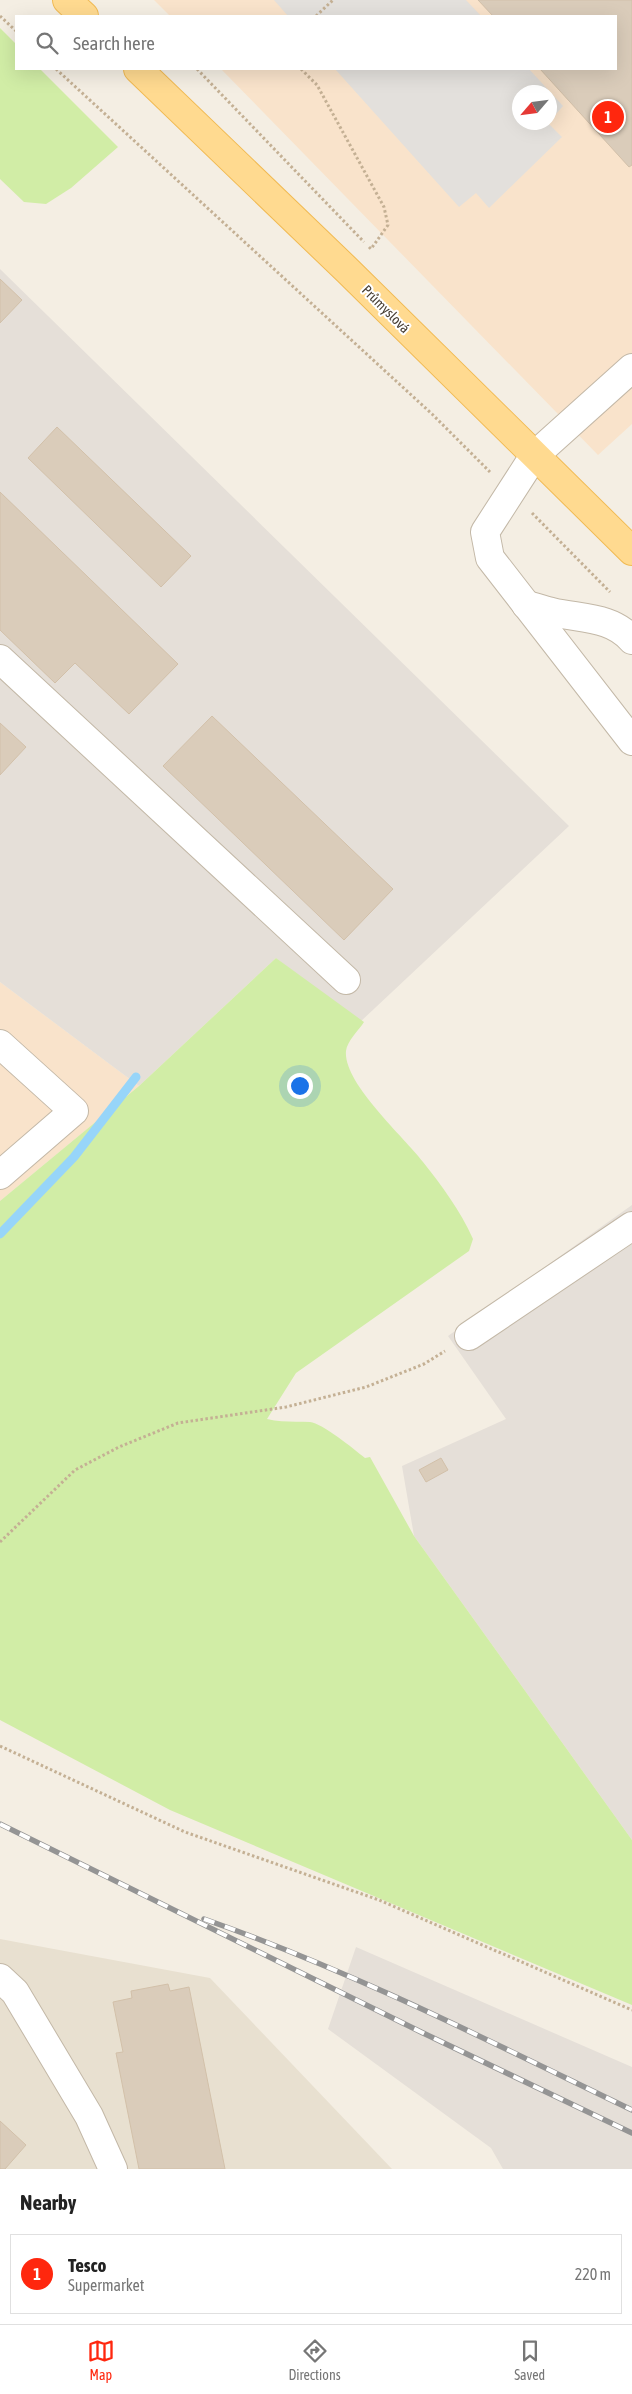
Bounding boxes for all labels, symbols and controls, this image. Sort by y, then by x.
search box [15,15,617,70]
icon: search [33,29,61,57]
text: Search here [73,32,155,54]
north arrow [512,85,557,130]
pin: 1 [592,98,624,136]
street label: Průmyslová [359,282,413,336]
your location [287,1073,313,1099]
text: Nearby [20,2190,76,2214]
text: Tesco [68,2254,107,2276]
text: 1 [33,2265,41,2283]
text: 220 m [575,2265,611,2283]
text: Supermarket [68,2276,144,2294]
tab: Map [87,2337,115,2383]
tab: Directions [288,2337,341,2383]
tab: Saved [514,2337,545,2383]

